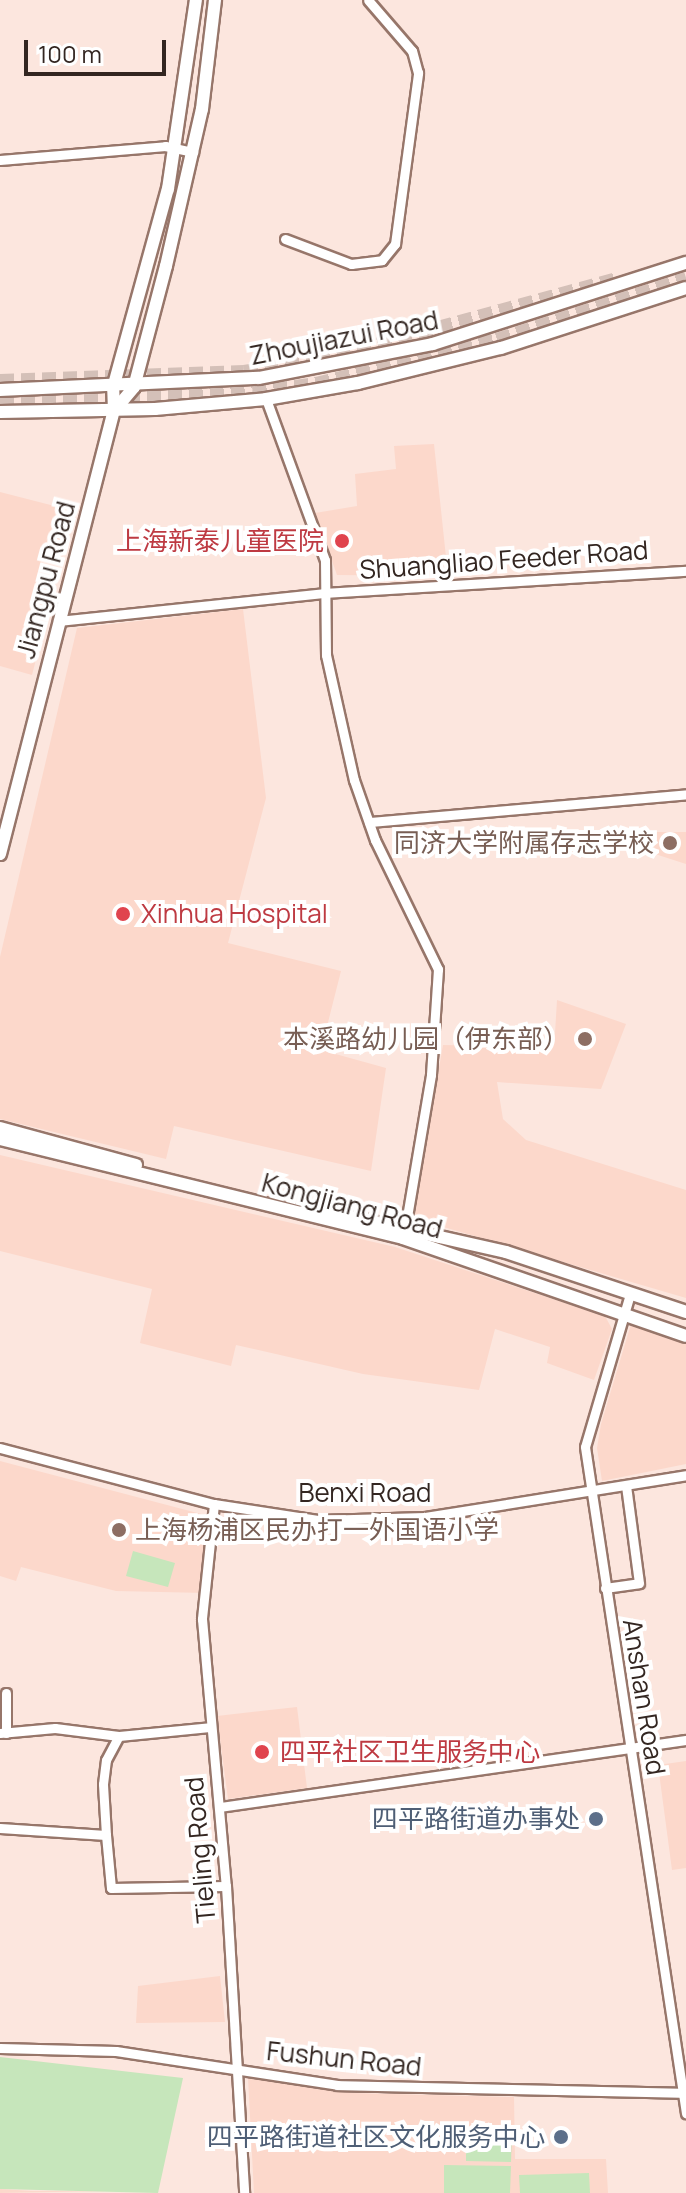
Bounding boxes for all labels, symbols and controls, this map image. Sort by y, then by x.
scale bar [28,24,170,74]
text: 100 m [38,37,102,70]
street label: Zhoujiazui Road [247,304,441,372]
street label: Jiangpu Road [10,498,82,662]
place label: 上海新泰儿童医院 [116,525,324,557]
marker: 上海新泰儿童医院 [331,530,353,552]
street label: Shuangliao Feeder Road [359,534,649,586]
place label: 同济大学附属存志学校 [394,827,654,859]
marker: 同济大学附属存志学校 [661,834,679,852]
place label: Xinhua Hospital [141,898,328,930]
marker: Xinhua Hospital [112,903,134,925]
place label: 本溪路幼儿园（伊东部） [283,1023,569,1055]
marker: 本溪路幼儿园（伊东部） [576,1030,594,1048]
street label: Kongjiang Road [258,1167,446,1245]
street label: Benxi Road [299,1477,431,1509]
place label: ‌上海杨浦区民办打一外国语小学 [135,1514,499,1546]
marker: ‌上海杨浦区民办打一外国语小学 [110,1521,128,1539]
street label: Anshan Road [616,1617,672,1777]
place label: 四平社区卫生服务中心 [280,1736,540,1768]
marker: 四平社区卫生服务中心 [251,1741,273,1763]
street label: Tieling Road [178,1776,222,1924]
place label: 四平路街道办事处 [372,1803,580,1835]
marker: 四平路街道办事处 [587,1810,605,1828]
street label: Fushun Road [265,2035,423,2083]
place label: 四平路街道社区文化服务中心 [207,2121,545,2153]
marker: 四平路街道社区文化服务中心 [552,2128,570,2146]

